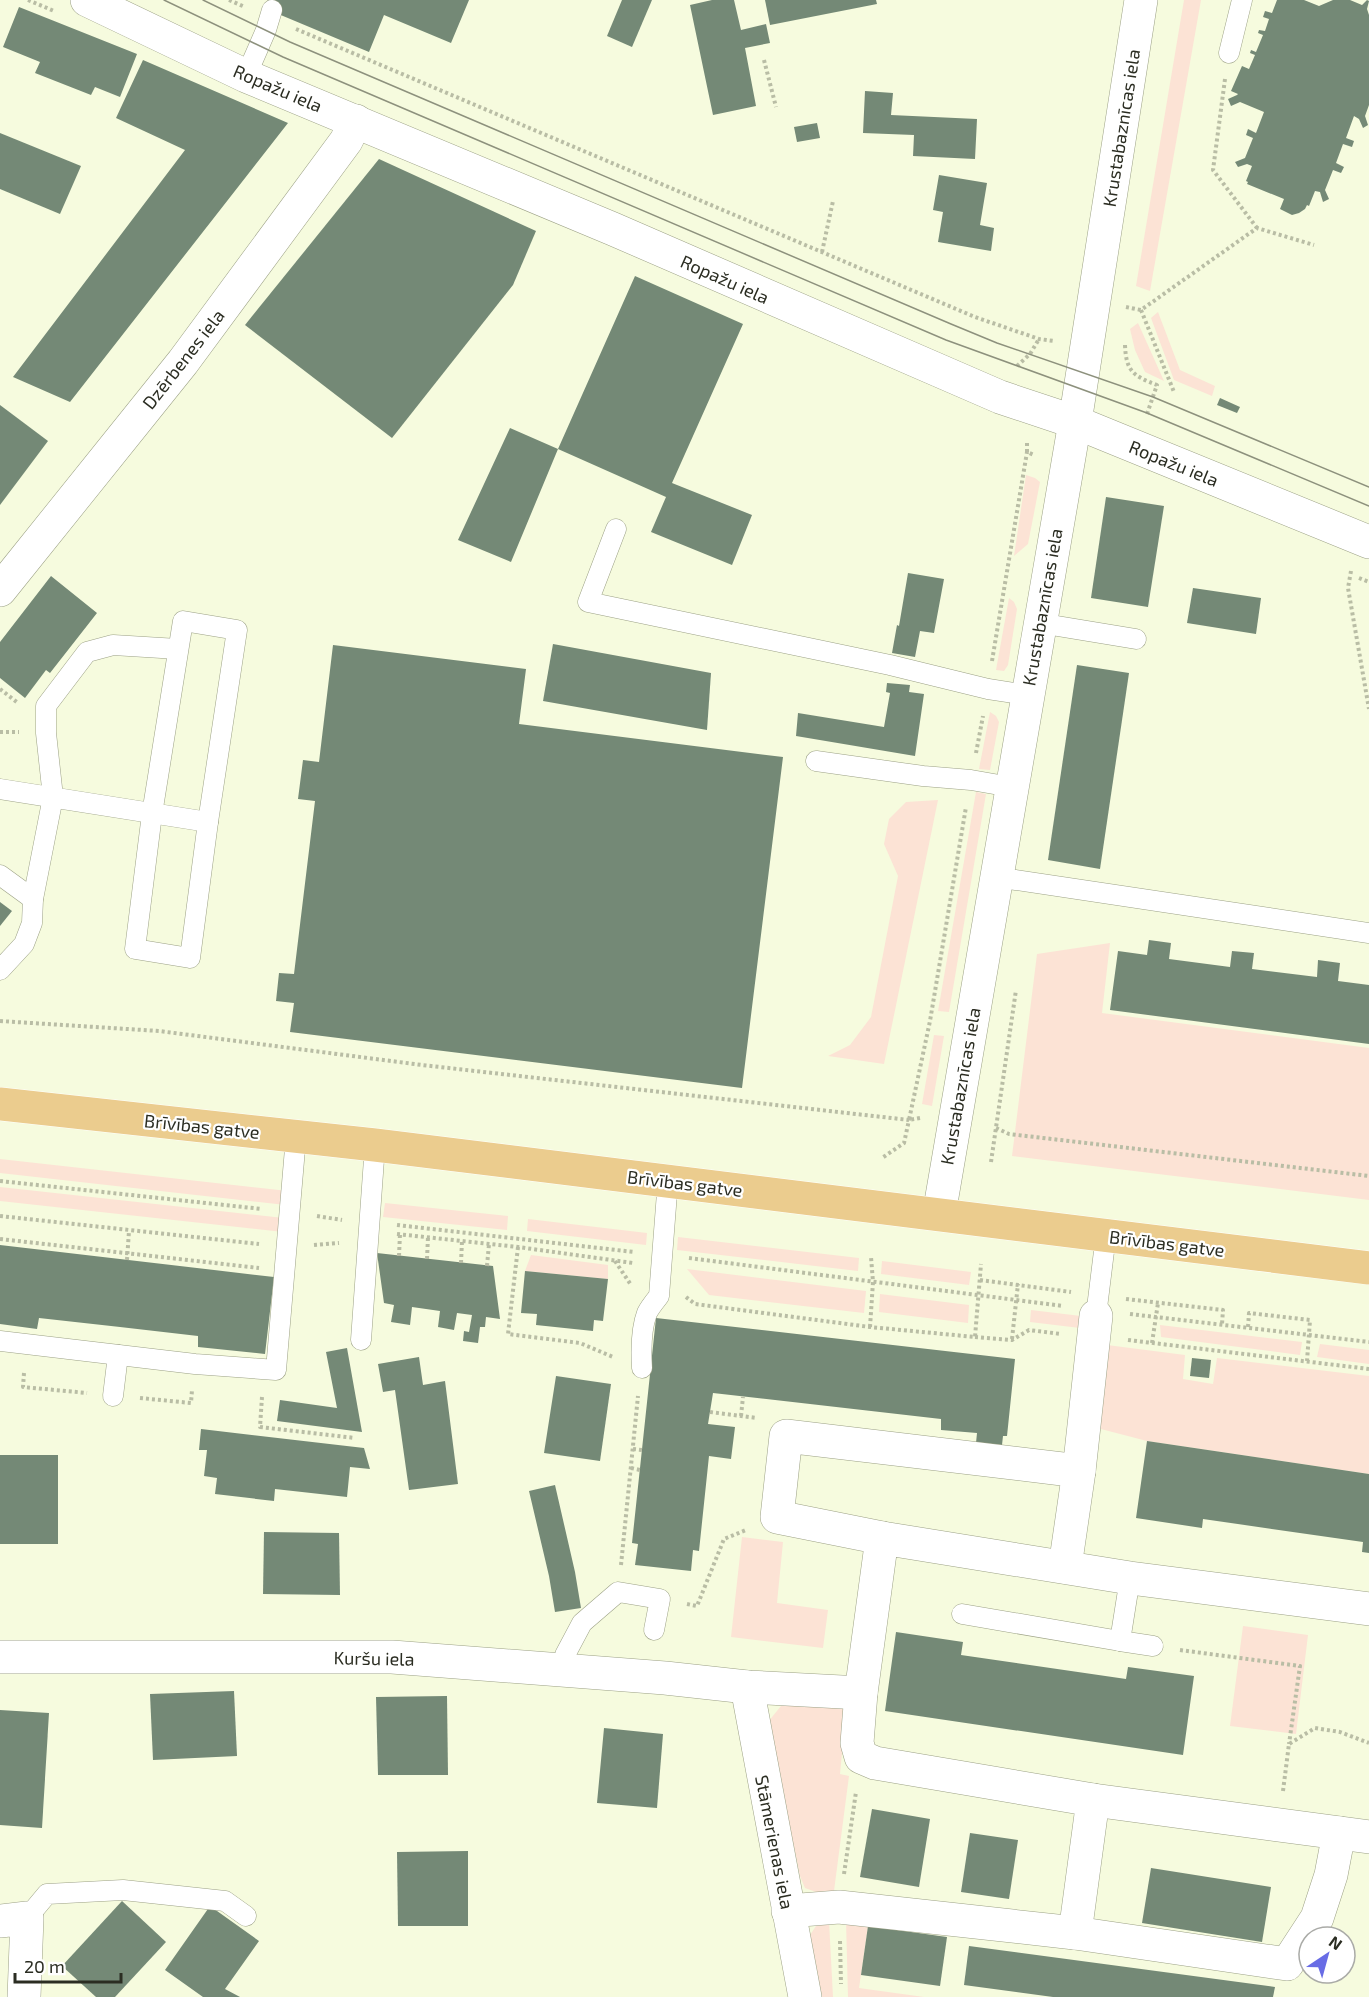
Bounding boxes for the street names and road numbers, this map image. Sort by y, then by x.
street label: Krustabaznīcas iela [1098,48,1144,208]
street label: Ropažu iela [230,59,326,117]
street label: Ropažu iela [677,250,773,308]
street label: Dzērbenes iela [137,305,229,413]
street label: Ropažu iela [1126,435,1222,491]
street label: Krustabaznīcas iela [1017,527,1067,687]
street label: Krustabaznīcas iela [935,1006,985,1166]
street label: Brīvības gatve [143,1109,261,1143]
street label: Brīvības gatve [626,1165,744,1201]
street label: Brīvības gatve [1108,1225,1226,1261]
street label: Kuršu iela [333,1646,415,1670]
street label: Stāmerienas iela [751,1773,799,1911]

